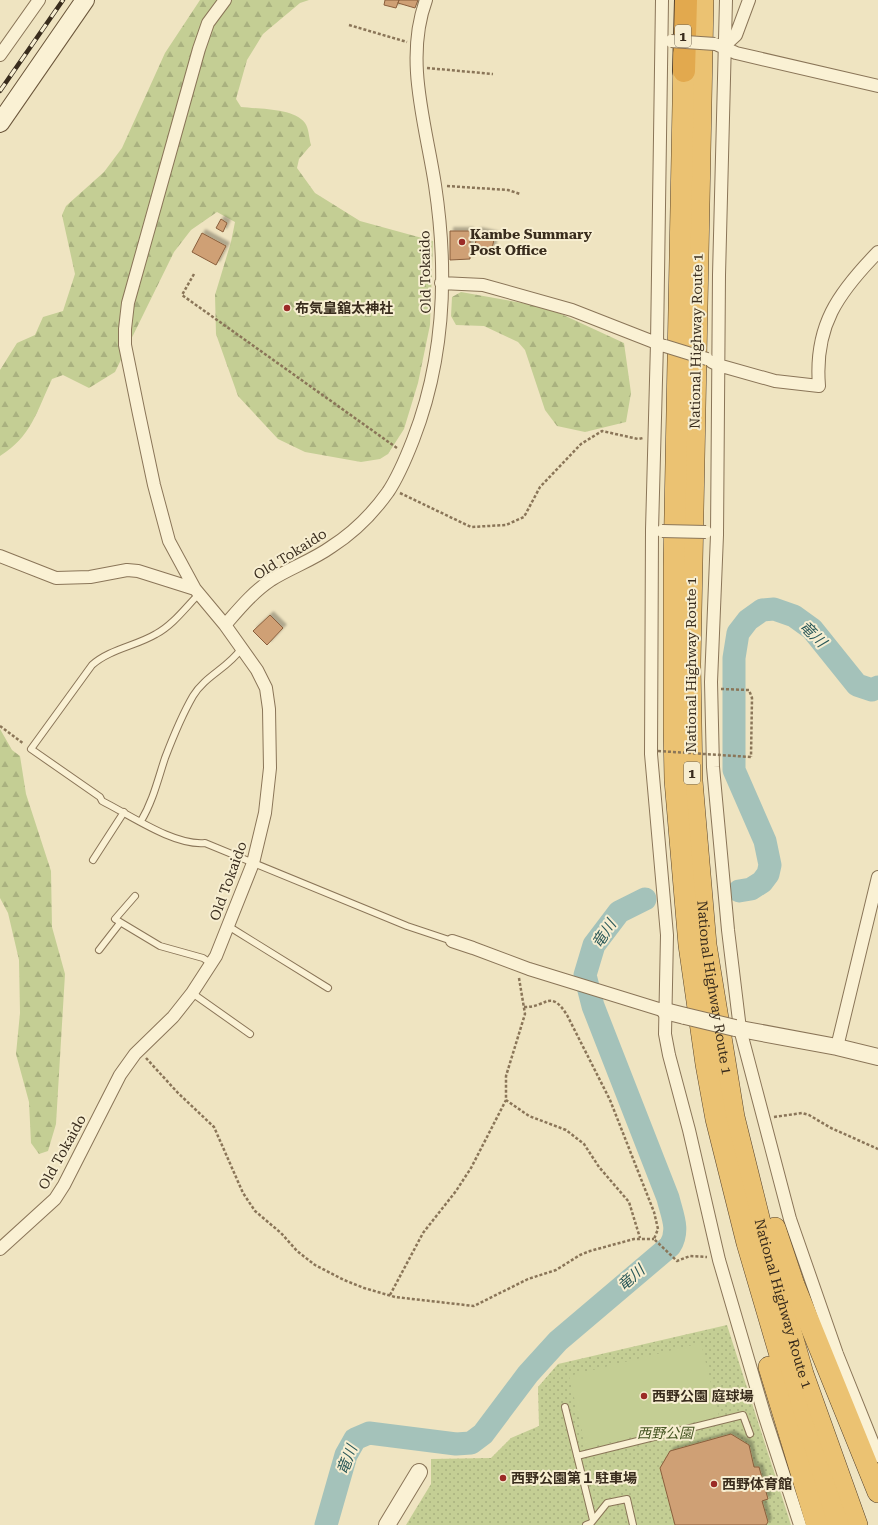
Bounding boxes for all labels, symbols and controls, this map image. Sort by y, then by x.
road number: 1 [675,25,691,47]
place label: Kambe Summary Post Office [470,226,593,258]
street label: Old Tokaido [416,230,434,314]
marker: Kambe Summary Post Office [457,237,467,247]
street label: National Highway Route 1 [686,253,706,429]
place label: 布気皇舘太神社 [295,300,393,316]
marker: 布気皇舘太神社 [282,303,292,313]
street label: Old Tokaido [251,525,329,583]
street label: National Highway Route 1 [683,577,699,753]
water label: 竜川 [796,617,831,652]
road number: 1 [684,762,700,784]
street label: Old Tokaido [206,839,250,923]
street label: National Highway Route 1 [694,900,735,1076]
water label: 竜川 [588,915,621,951]
street label: Old Tokaido [35,1112,89,1192]
street label: National Highway Route 1 [752,1217,816,1391]
water label: 竜川 [614,1260,650,1295]
place label: 西野公園 庭球場 [652,1388,754,1404]
marker: 西野公園 庭球場 [639,1391,649,1401]
park label: 西野公園 [637,1425,695,1441]
water label: 竜川 [333,1441,361,1477]
place label: 西野公園第１駐車場 [511,1470,637,1486]
marker: 西野公園第１駐車場 [498,1473,508,1483]
place label: 西野体育館 [722,1476,792,1492]
marker: 西野体育館 [709,1479,719,1489]

